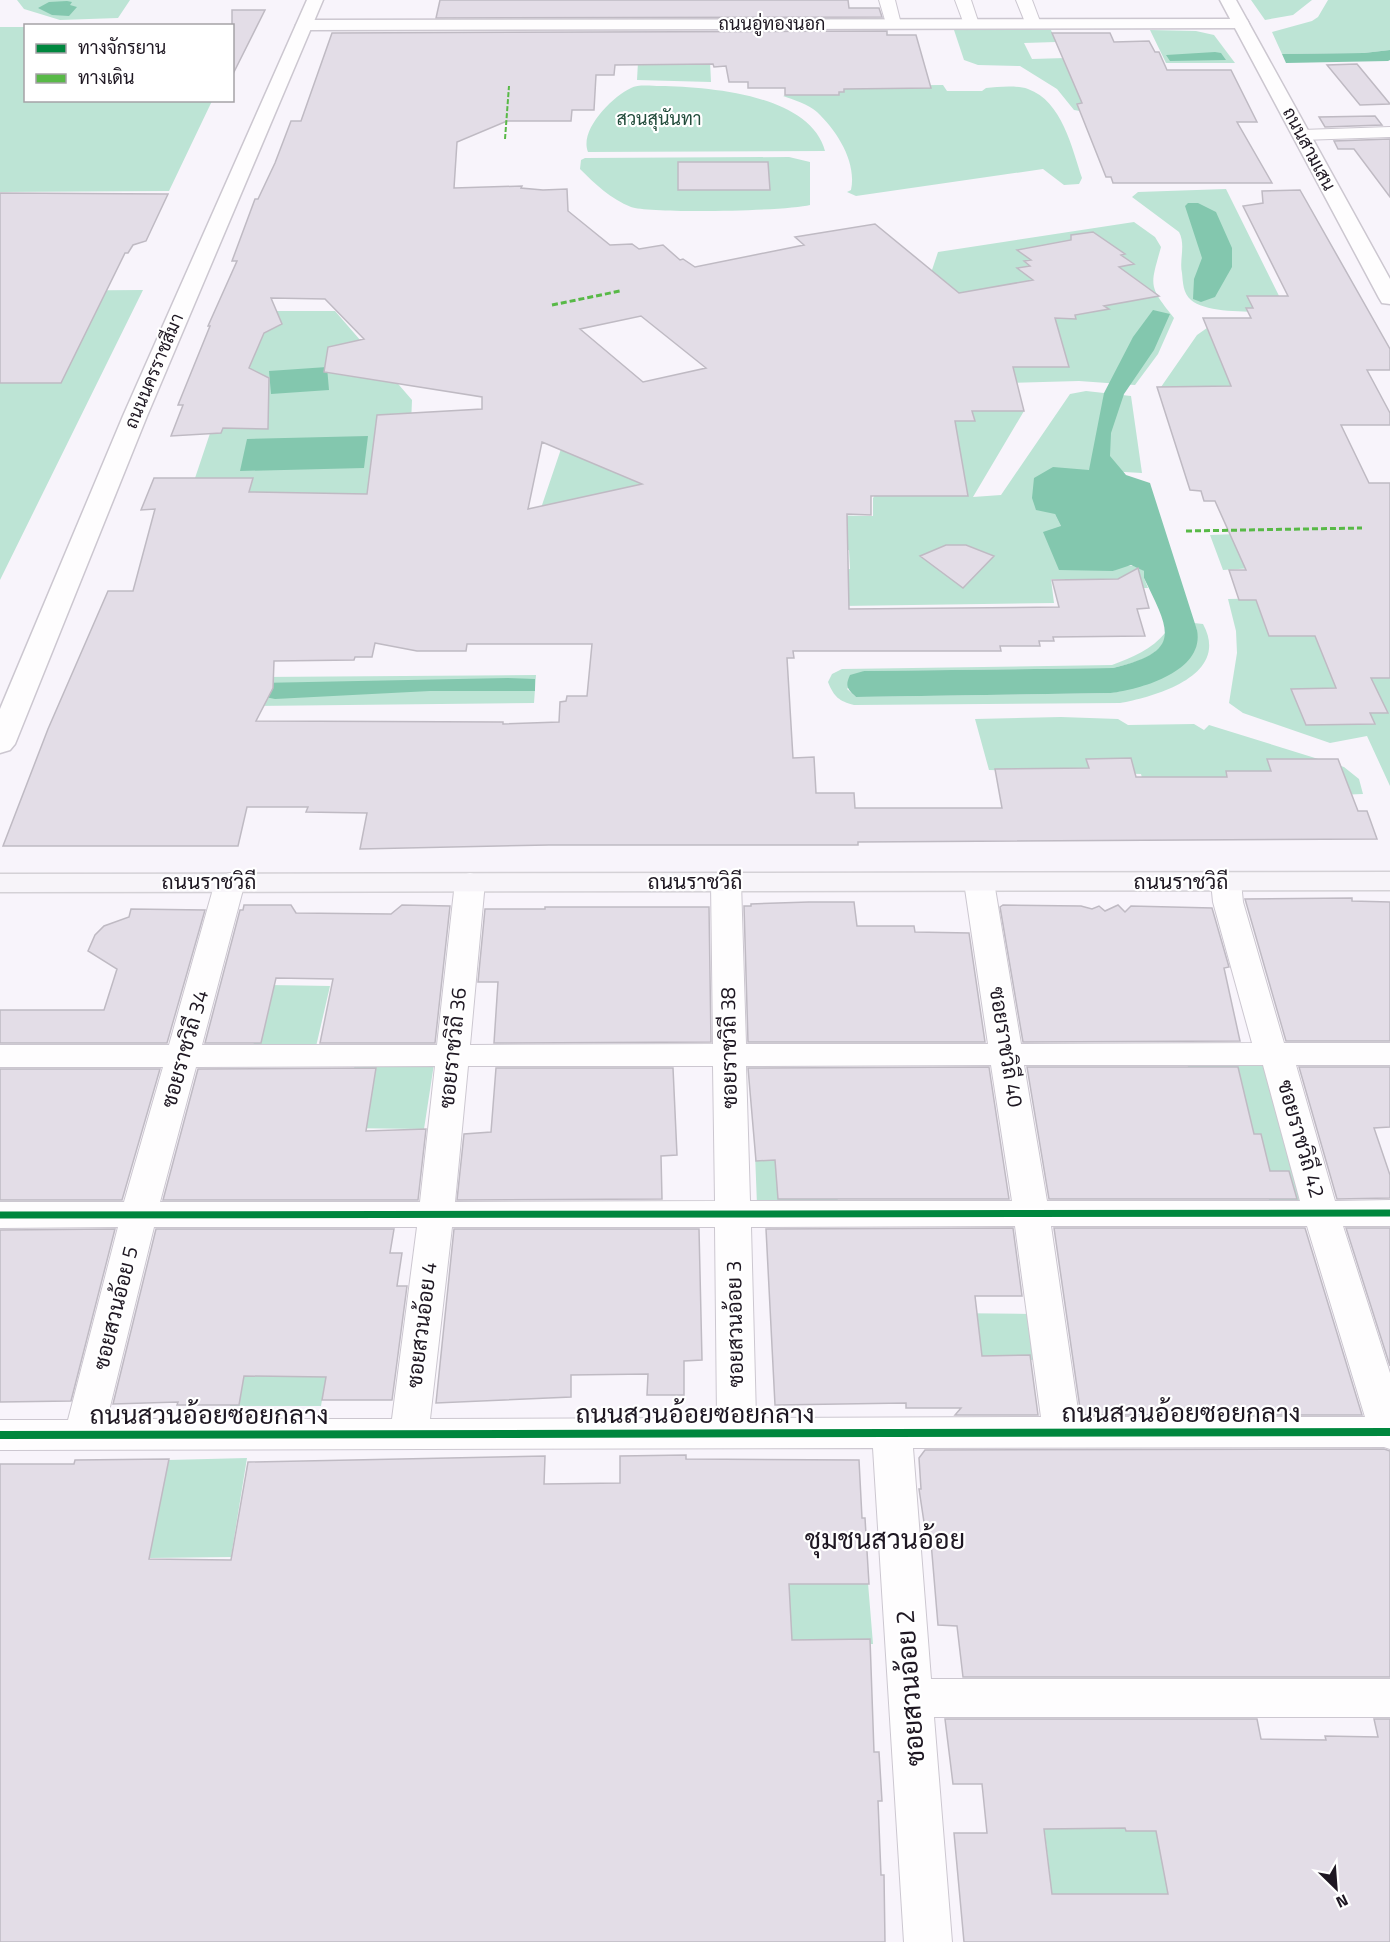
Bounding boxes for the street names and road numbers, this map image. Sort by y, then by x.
street label: ถนนอู่ทองนอก [719,10,825,37]
street label: ถนนสามเสน [1276,102,1343,195]
street label: ถนนนครราชสีมา [117,309,190,433]
street label: ถนนราชวิถี [162,865,256,897]
street label: ถนนราชวิถี [648,865,742,897]
street label: ถนนราชวิถี [1134,865,1228,897]
street label: ซอยราชวิถี 40 [982,984,1032,1109]
street label: ซอยราชวิถี 34 [152,986,216,1112]
street label: ซอยราชวิถี 36 [430,986,474,1110]
street label: ซอยราชวิถี 38 [711,987,745,1109]
street label: ซอยราชวิถี 42 [1270,1076,1334,1202]
street label: ซอยสวนอ้อย 5 [84,1242,146,1373]
street label: ซอยสวนอ้อย 4 [397,1260,445,1390]
street label: ซอยสวนอ้อย 3 [717,1260,751,1388]
street label: ถนนสวนอ้อยซอยกลาง [1061,1393,1301,1432]
street label: ถนนสวนอ้อยซอยกลาง [575,1394,815,1433]
street label: ถนนสวนอ้อยซอยกลาง [89,1395,329,1434]
street label: ซอยสวนอ้อย 2 [885,1608,934,1768]

